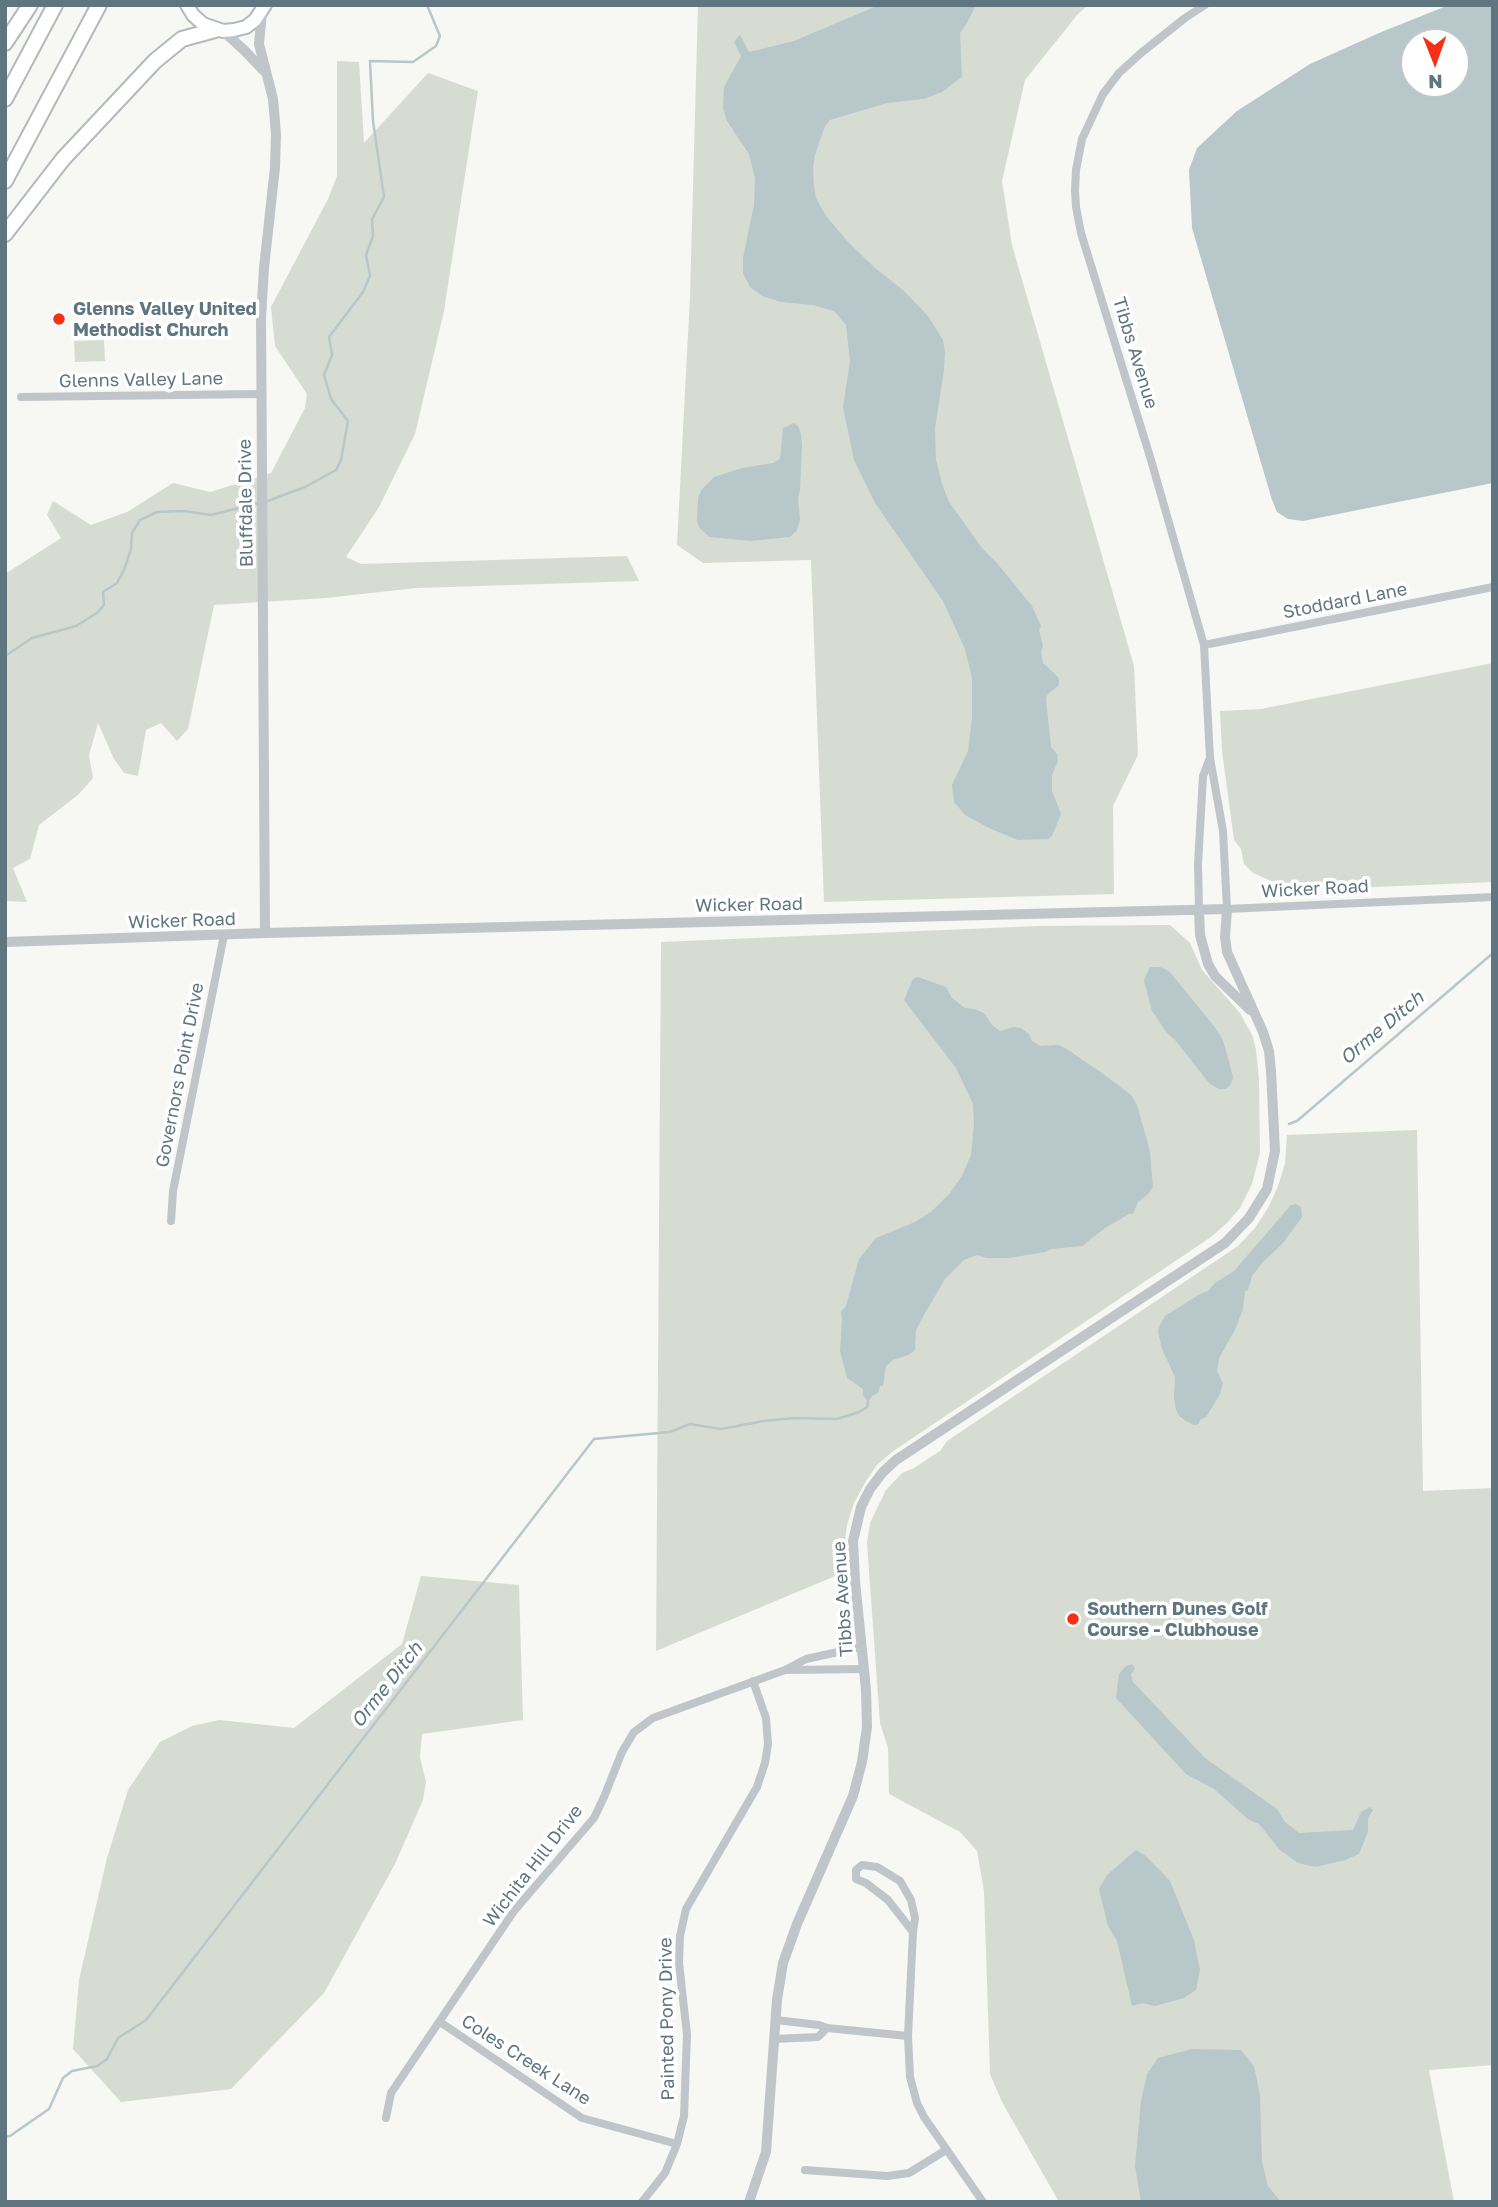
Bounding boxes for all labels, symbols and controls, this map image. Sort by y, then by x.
north arrow [1400,28,1470,98]
text: N [1428,71,1443,94]
street label: Tibbs Avenue [1108,295,1162,411]
place label: Glenns Valley United Methodist Church [73,298,257,340]
marker: Glenns Valley United Methodist Church [51,311,67,327]
street label: Glenns Valley Lane [59,368,223,392]
street label: Bluffdale Drive [234,439,258,567]
street label: Stoddard Lane [1281,578,1409,624]
street label: Wicker Road [1261,875,1369,903]
street label: Wicker Road [695,893,803,917]
street label: Wicker Road [128,908,236,934]
street label: Governors Point Drive [151,981,209,1169]
water label: Orme Ditch [1336,986,1428,1070]
street label: Tibbs Avenue [828,1541,858,1657]
place label: Southern Dunes Golf Course - Clubhouse [1087,1598,1268,1640]
marker: Southern Dunes Golf Course - Clubhouse [1065,1611,1081,1627]
water label: Orme Ditch [347,1638,427,1732]
street label: Wichita Hill Drive [479,1801,587,1931]
street label: Painted Pony Drive [655,1937,679,2101]
street label: Coles Creek Lane [457,2010,595,2110]

